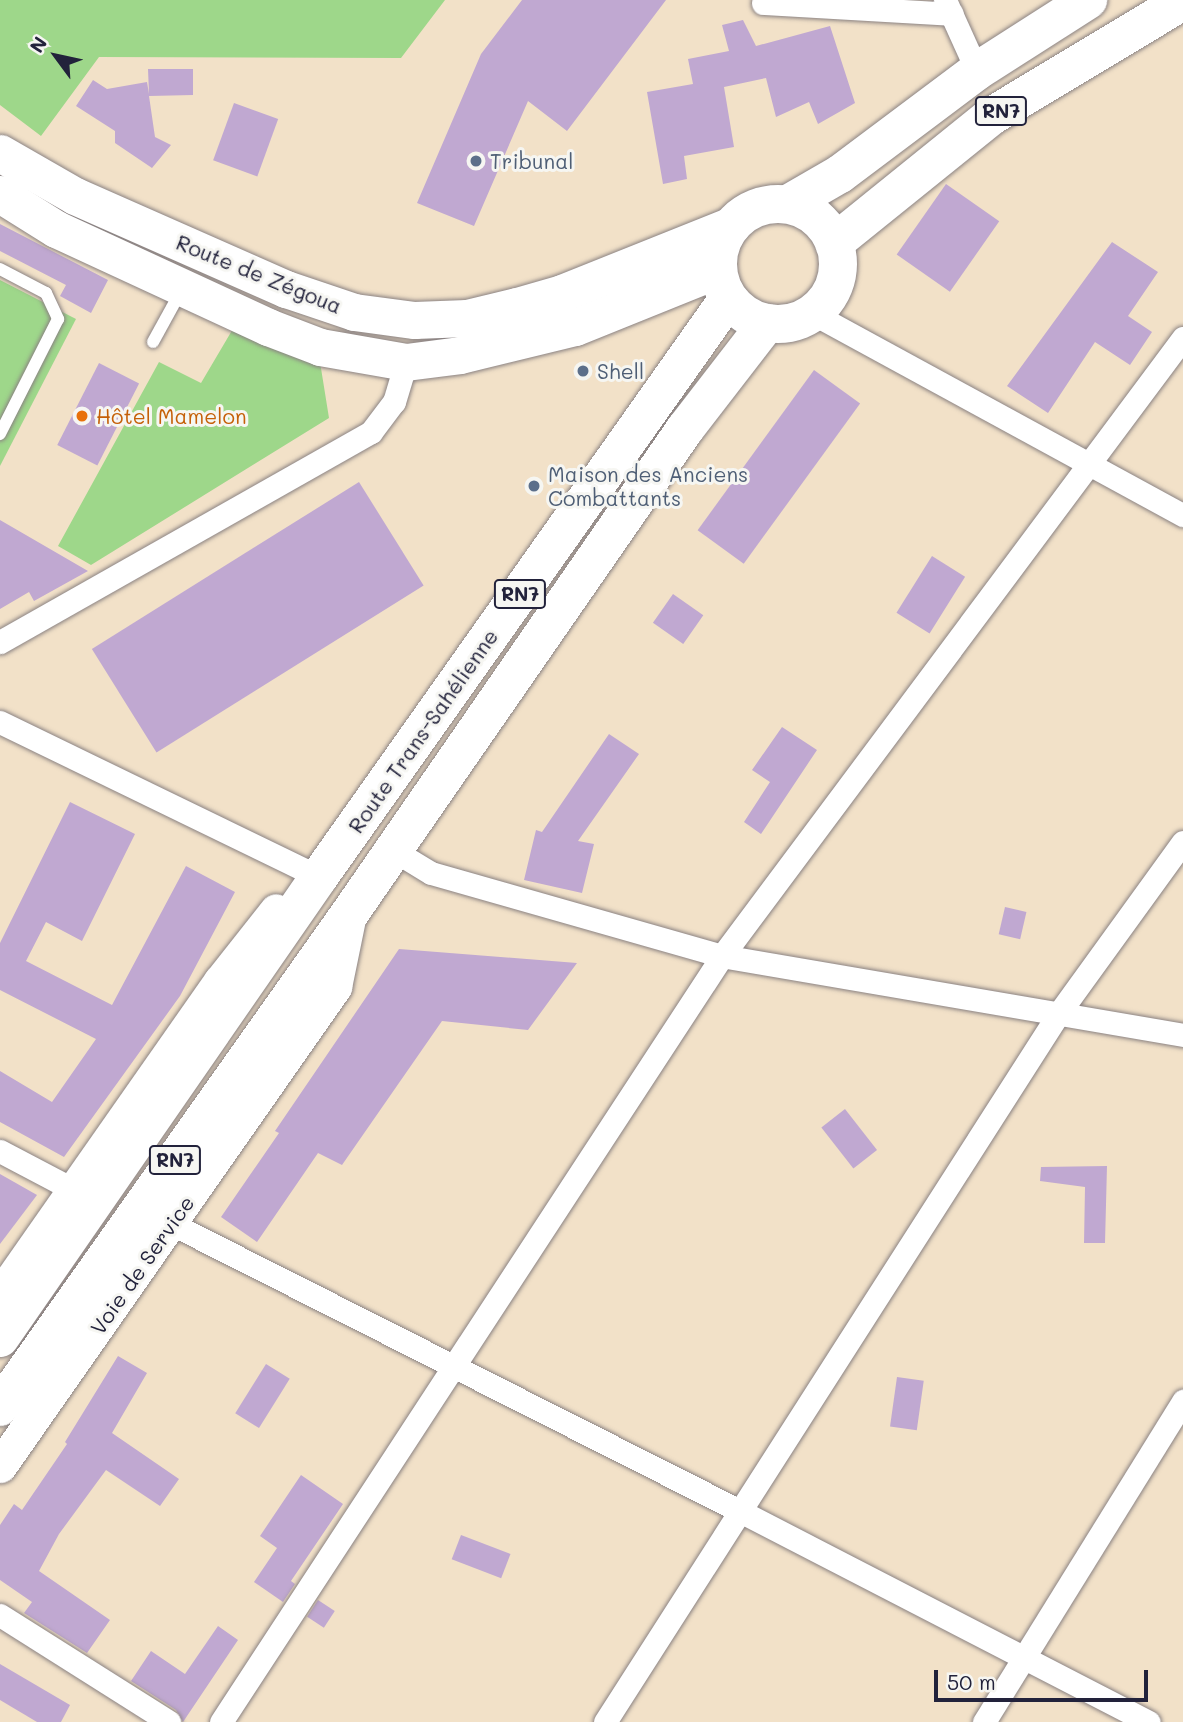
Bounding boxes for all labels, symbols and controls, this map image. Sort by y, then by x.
north arrow [21,21,91,91]
text: N [24,31,52,57]
road number: RN7 [975,96,1027,127]
place label: Tribunal [490,148,574,174]
marker: Tribunal [468,153,484,169]
street label: Route de Zégoua [173,229,345,319]
place label: Shell [597,358,644,384]
marker: Shell [575,363,591,379]
place label: Hôtel Mamelon [96,403,247,429]
marker: Hôtel Mamelon [74,408,90,424]
place label: Maison des Anciens Combattants [548,461,748,511]
marker: Maison des Anciens Combattants [526,478,542,494]
road number: RN7 [494,579,546,610]
street label: Route Trans-Sahélienne [343,624,503,838]
road number: RN7 [149,1144,201,1176]
street label: Voie de Service [85,1191,199,1339]
scale bar [938,1656,1152,1700]
text: 50 m [947,1668,996,1695]

